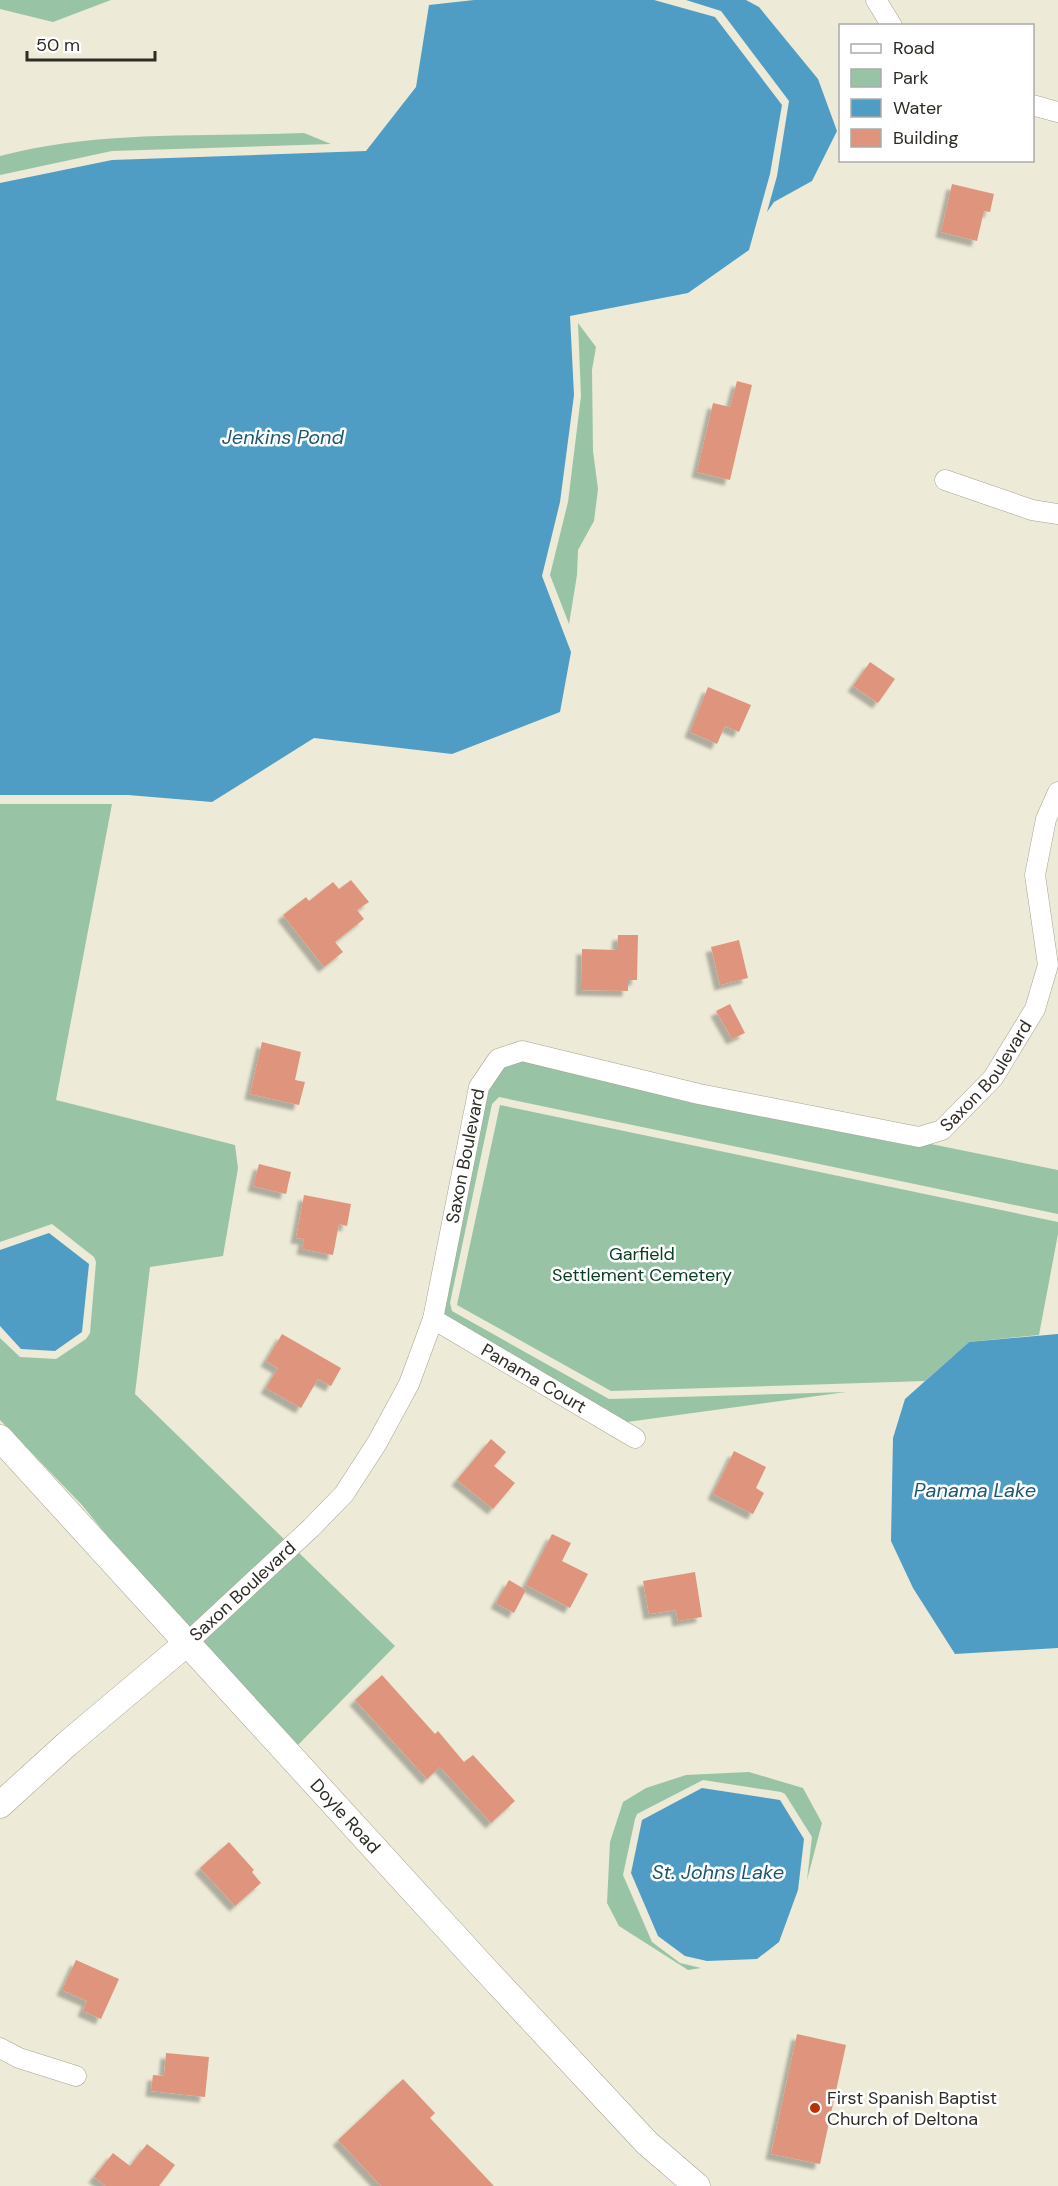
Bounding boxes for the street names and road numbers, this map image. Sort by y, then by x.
street label: Saxon Boulevard [935,1015,1038,1137]
street label: Saxon Boulevard [440,1086,490,1225]
street label: Panama Court [477,1338,591,1419]
street label: Saxon Boulevard [184,1536,301,1647]
street label: Doyle Road [305,1774,386,1859]

